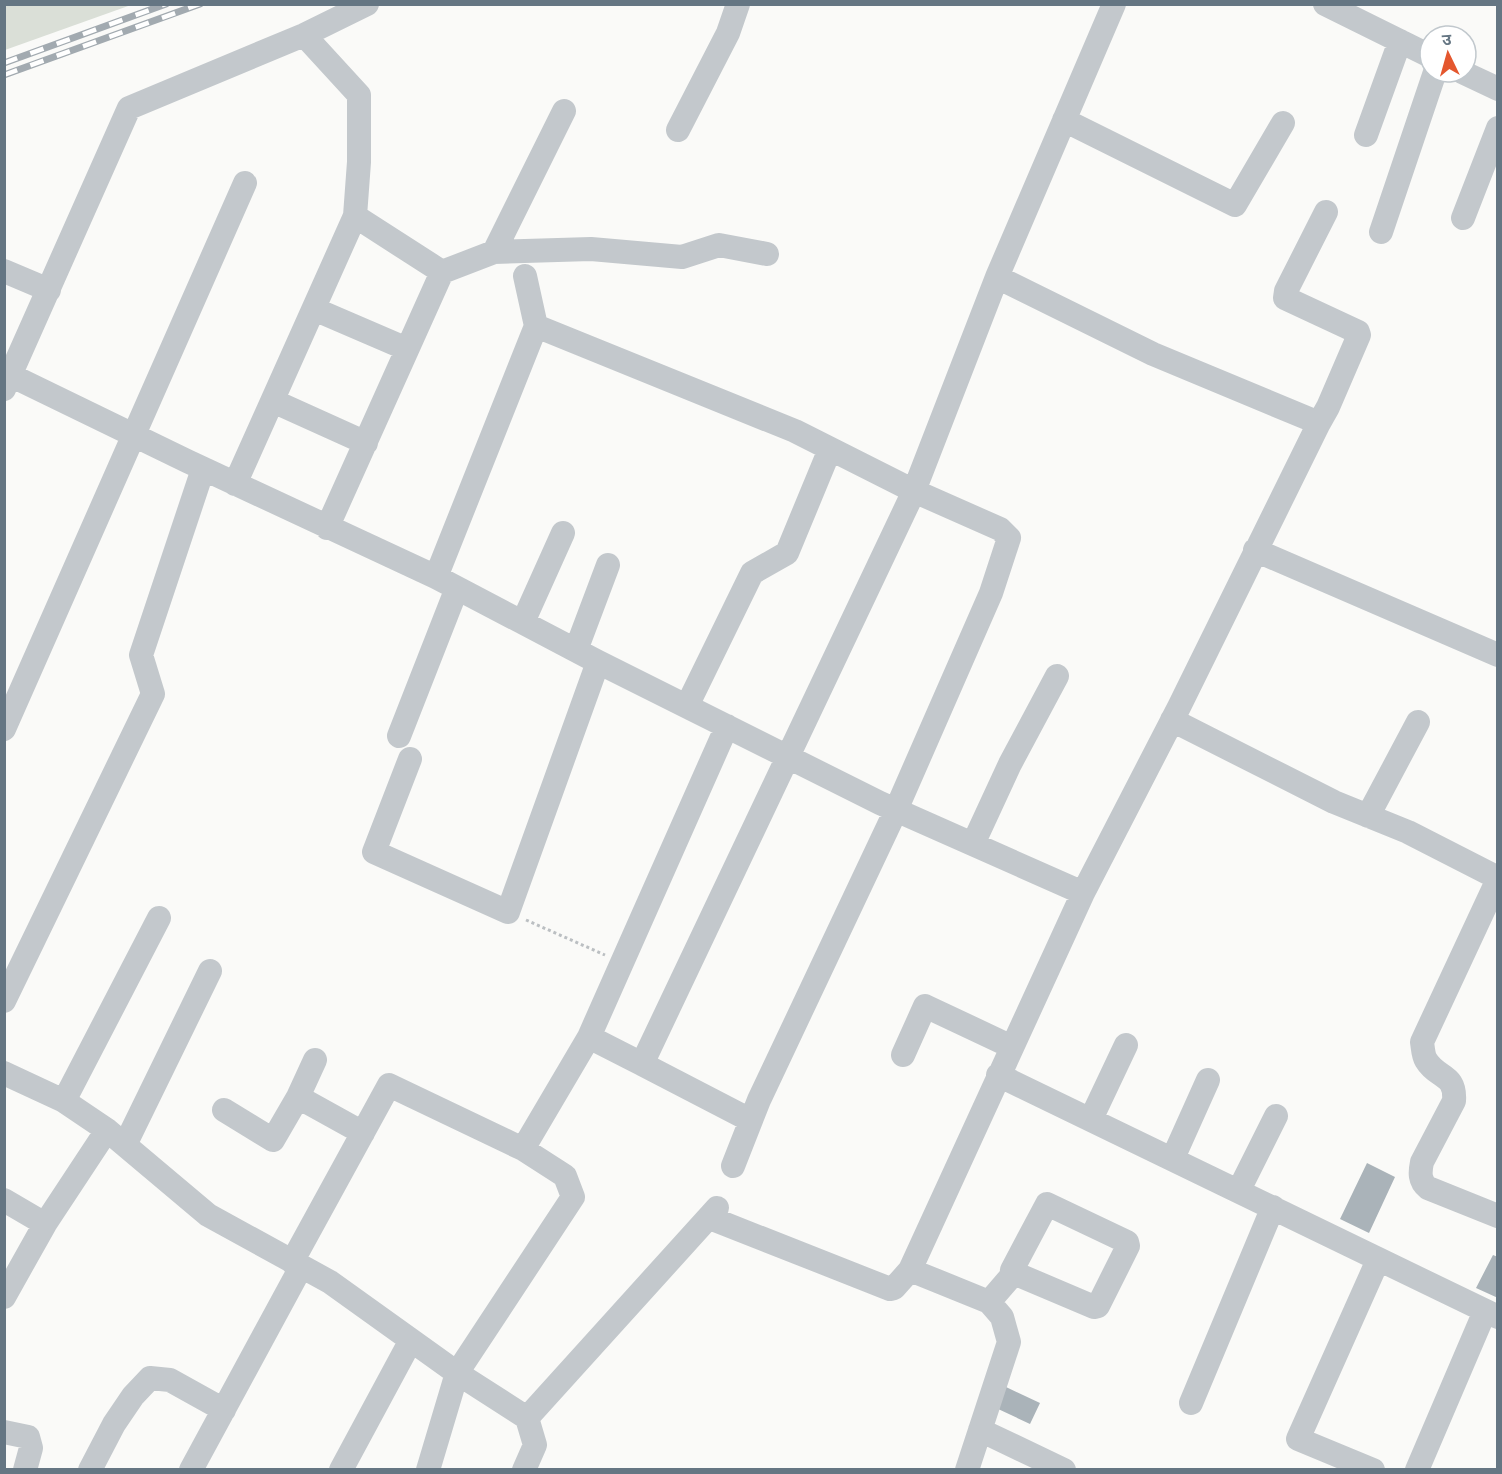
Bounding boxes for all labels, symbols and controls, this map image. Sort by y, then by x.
north arrow [1418,24,1478,84]
text: उ [1441,29,1453,49]

